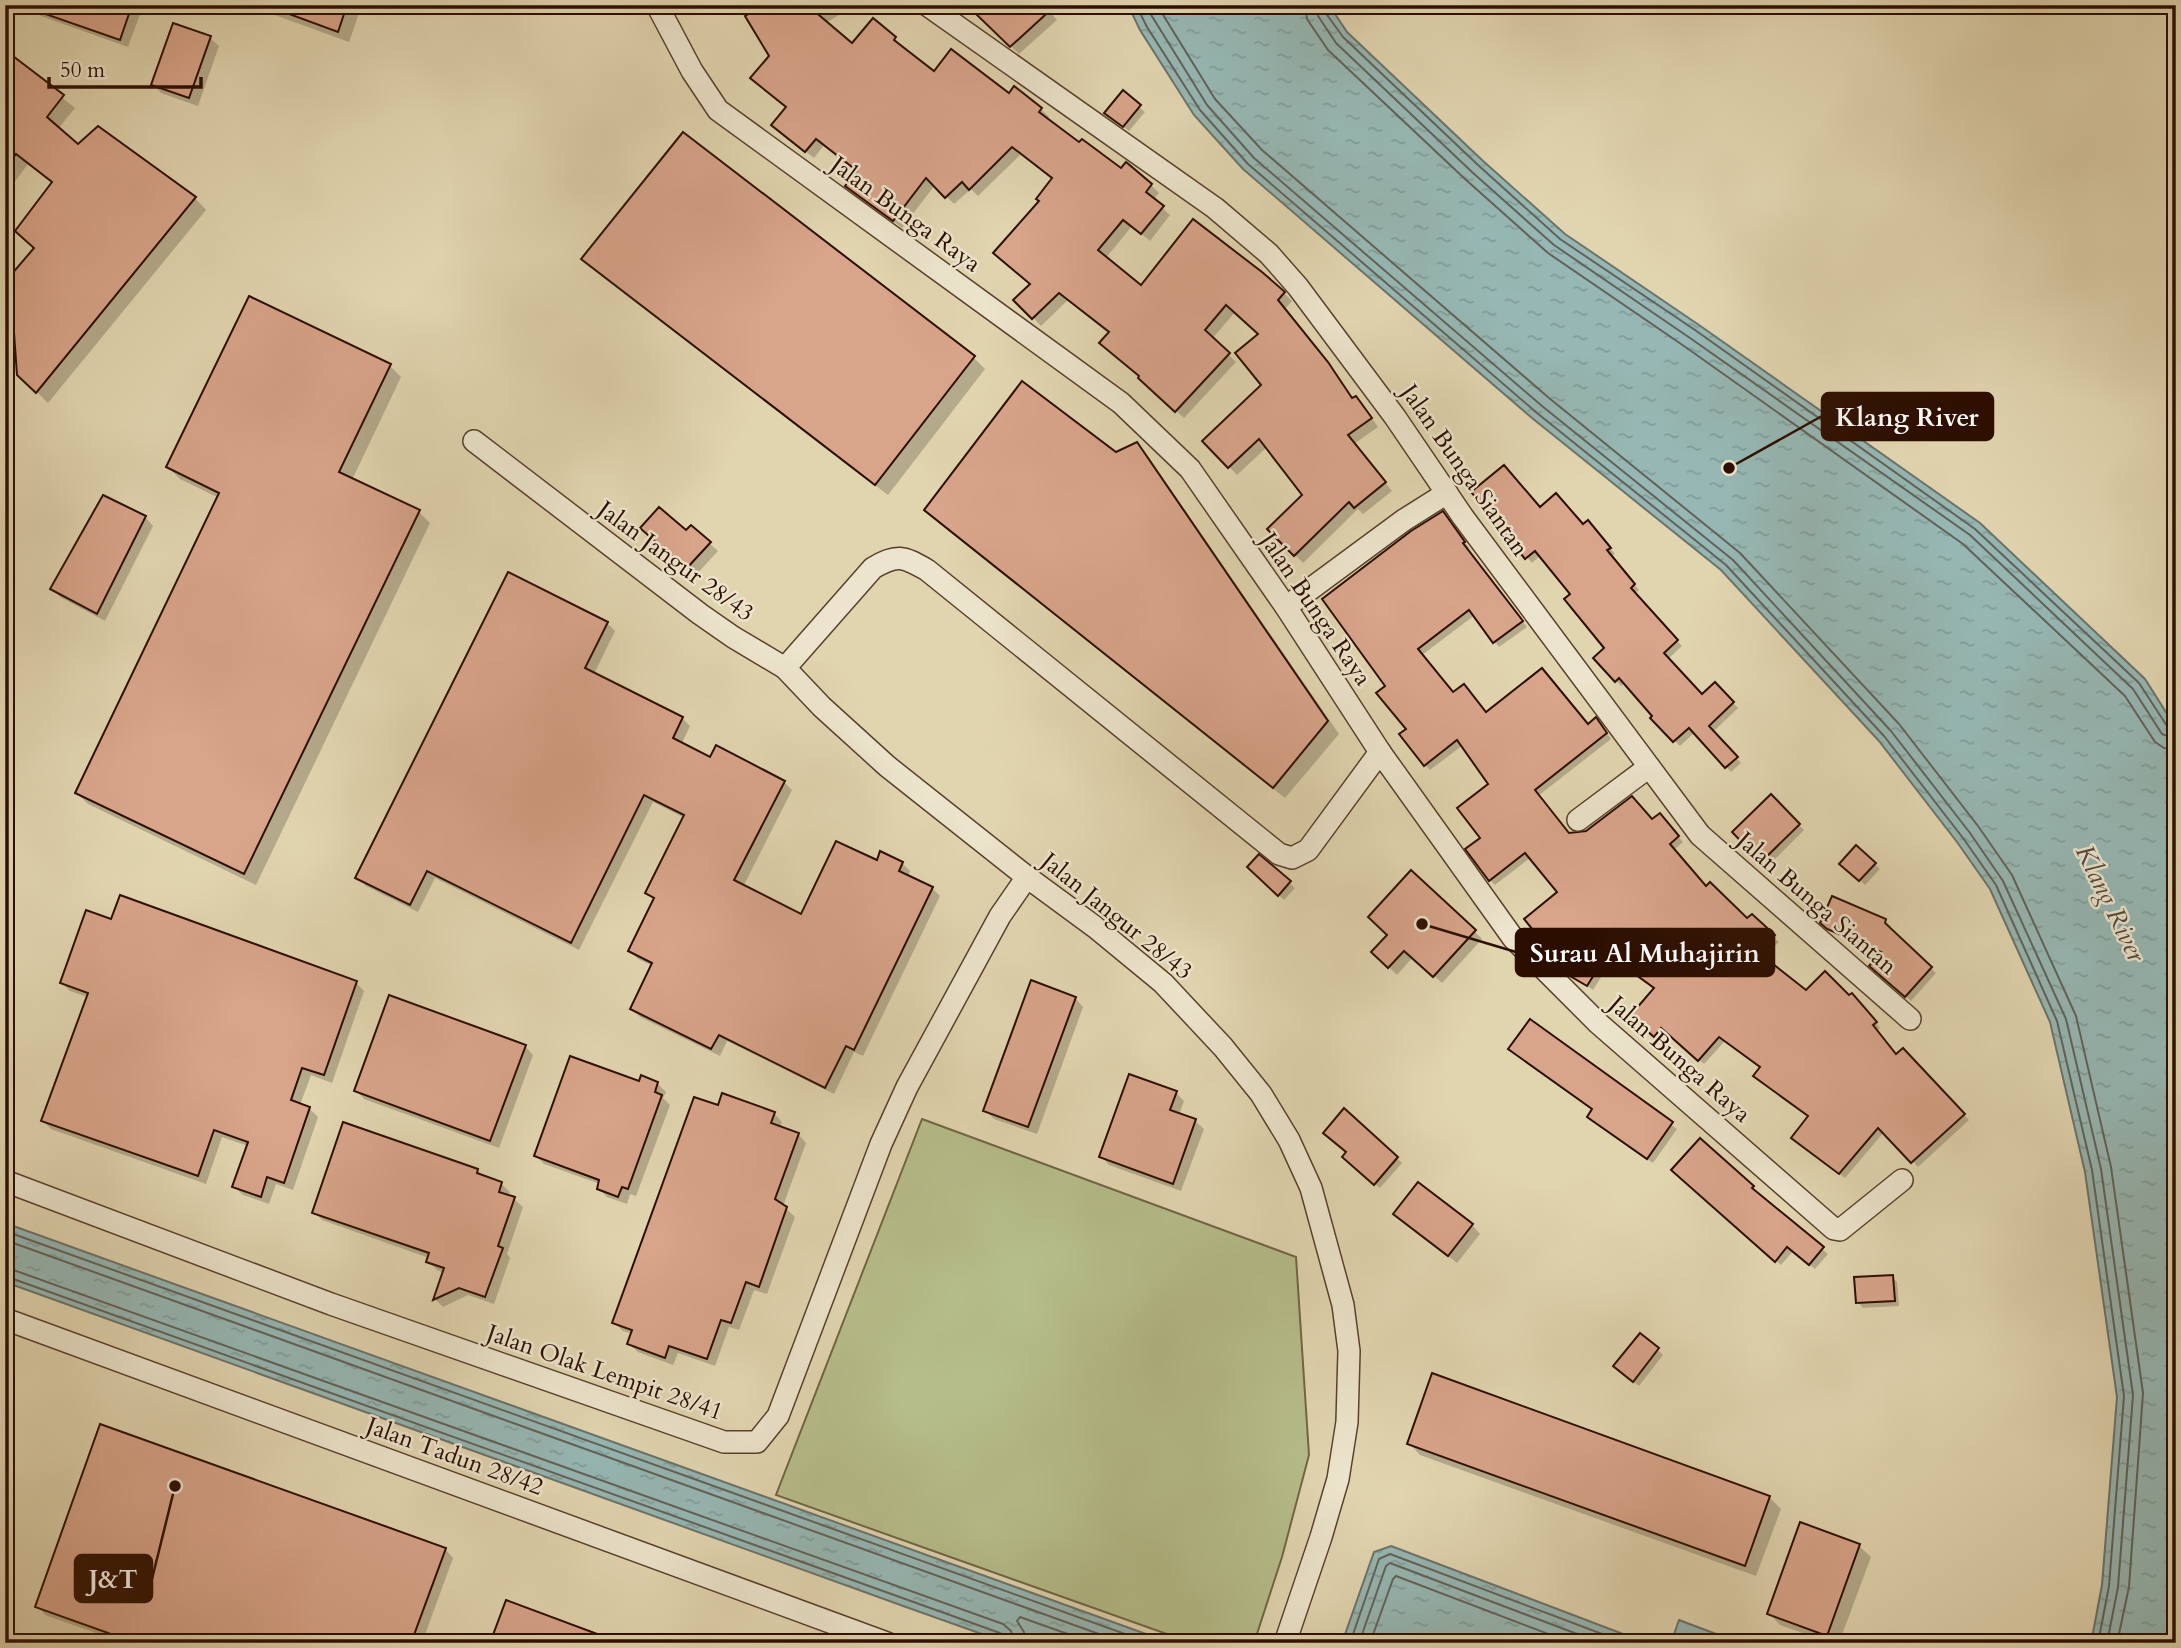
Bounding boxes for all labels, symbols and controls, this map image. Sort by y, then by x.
scale bar [49,46,201,90]
text: 50 m [60,56,105,85]
street label: Jalan Bunga Raya [821,147,988,281]
street label: Jalan Bunga Siantan [1391,375,1536,563]
callout: Klang River [1822,393,1993,440]
text: Klang River [1835,400,1979,435]
street label: Jalan Jangur 28/43 [588,492,761,629]
street label: Jalan Bunga Raya [1250,524,1380,693]
street label: Jalan Bunga Siantan [1727,822,1904,983]
water label: Klang River [2067,839,2155,969]
street label: Jalan Jangur 28/43 [1032,843,1199,988]
callout: Surau Al Muhajirin [1516,929,1774,976]
text: Surau Al Muhajirin [1530,936,1760,971]
street label: Jalan Bunga Raya [1599,986,1758,1131]
street label: Jalan Olak Lempit 28/41 [479,1316,727,1428]
street label: Jalan Tadun 28/42 [359,1408,548,1504]
callout: J&T [75,1555,152,1602]
text: J&T [84,1562,138,1597]

